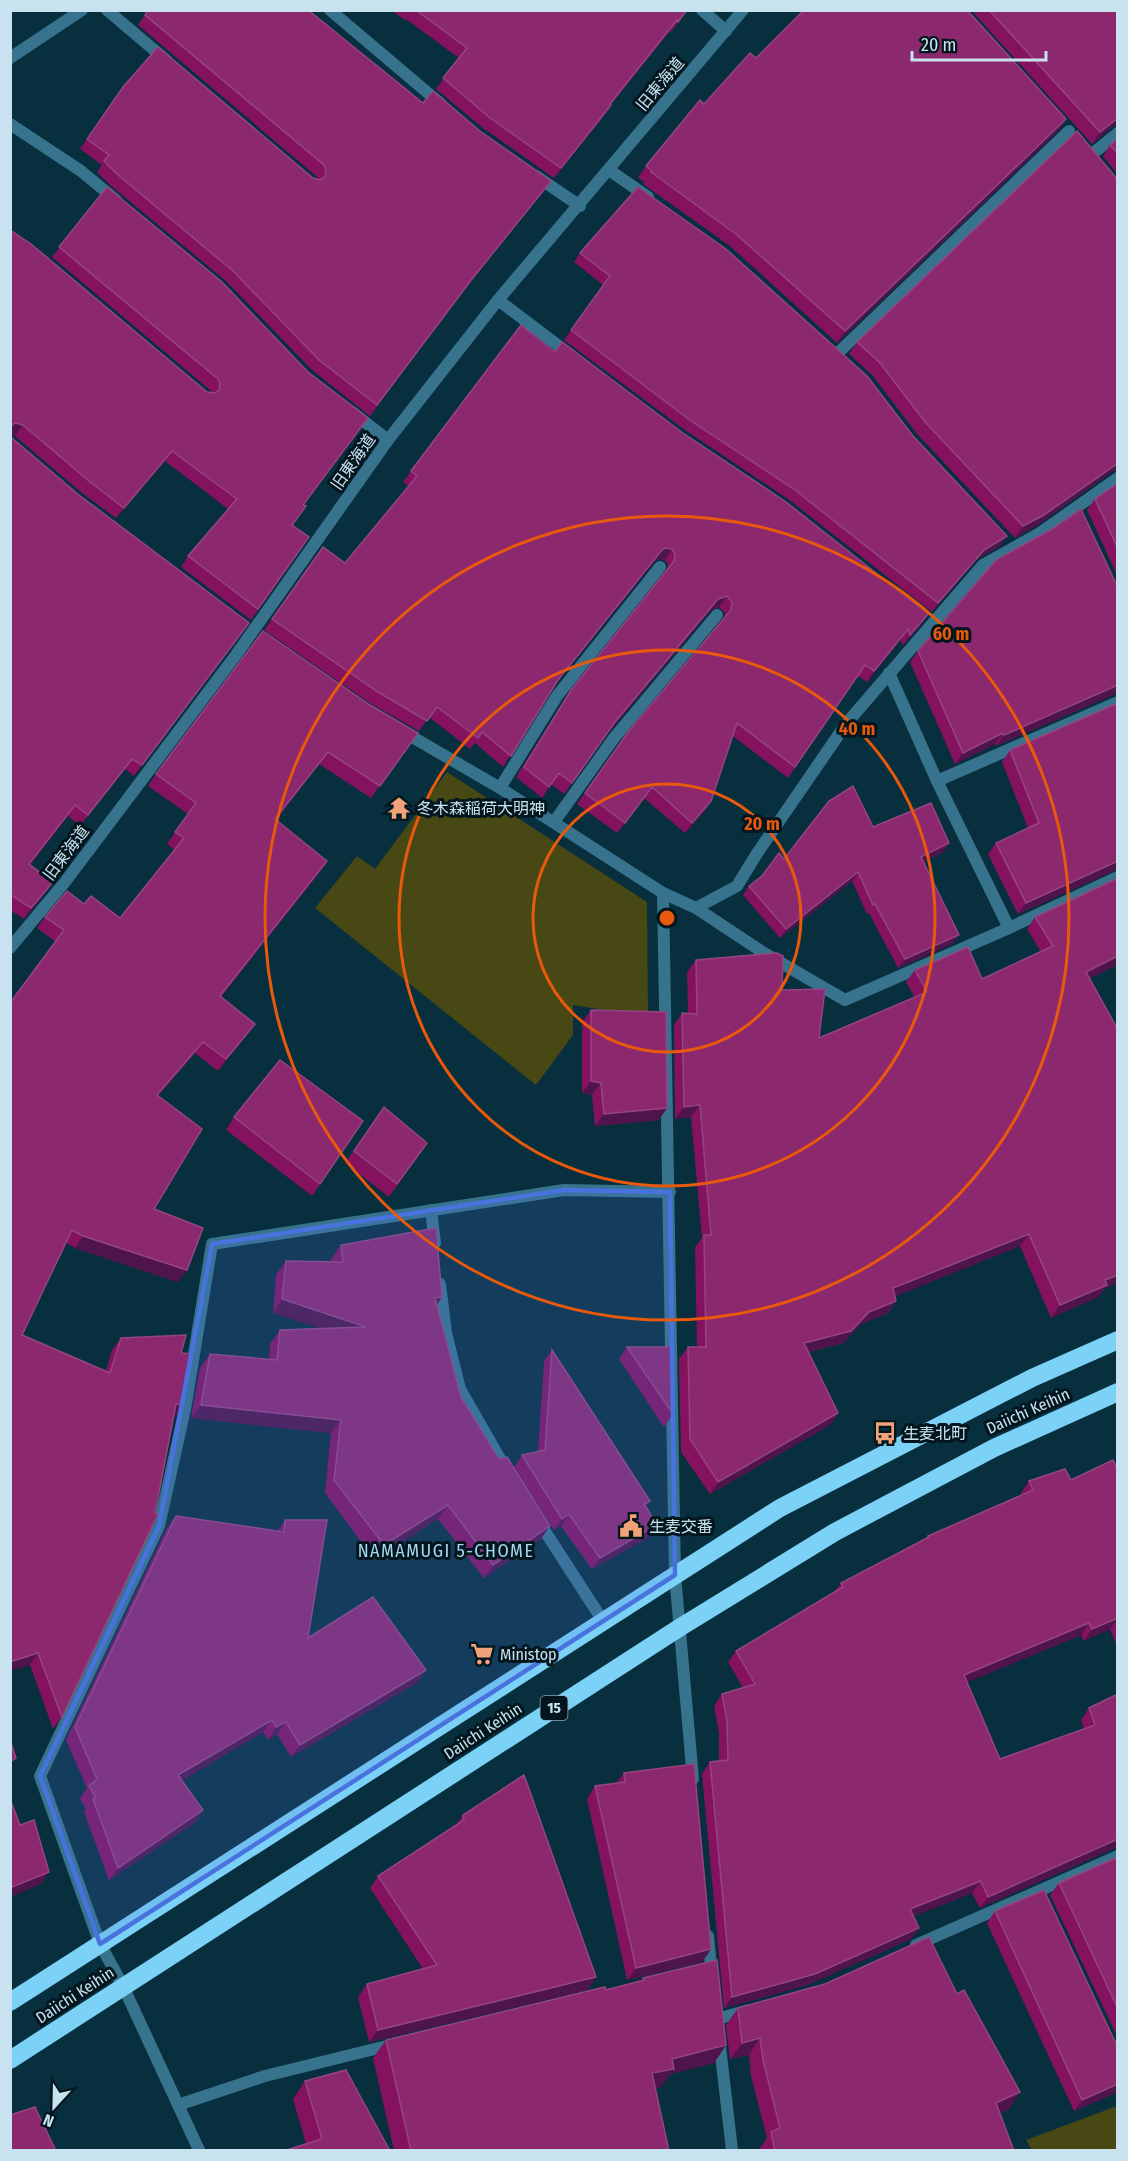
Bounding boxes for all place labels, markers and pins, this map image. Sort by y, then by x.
temple icon: 冬木森稲荷大明神 [386,795,412,821]
place label: 冬木森稲荷大明神 [417,799,545,818]
centre of rings [657,908,677,928]
bus stop icon: 生麦北町 [872,1420,898,1446]
place label: 生麦北町 [903,1424,967,1443]
public building icon: 生麦交番 [618,1513,644,1539]
place label: 生麦交番 [649,1517,713,1536]
supermarket icon: Ministop [469,1641,495,1667]
place label: Ministop [500,1645,557,1664]

